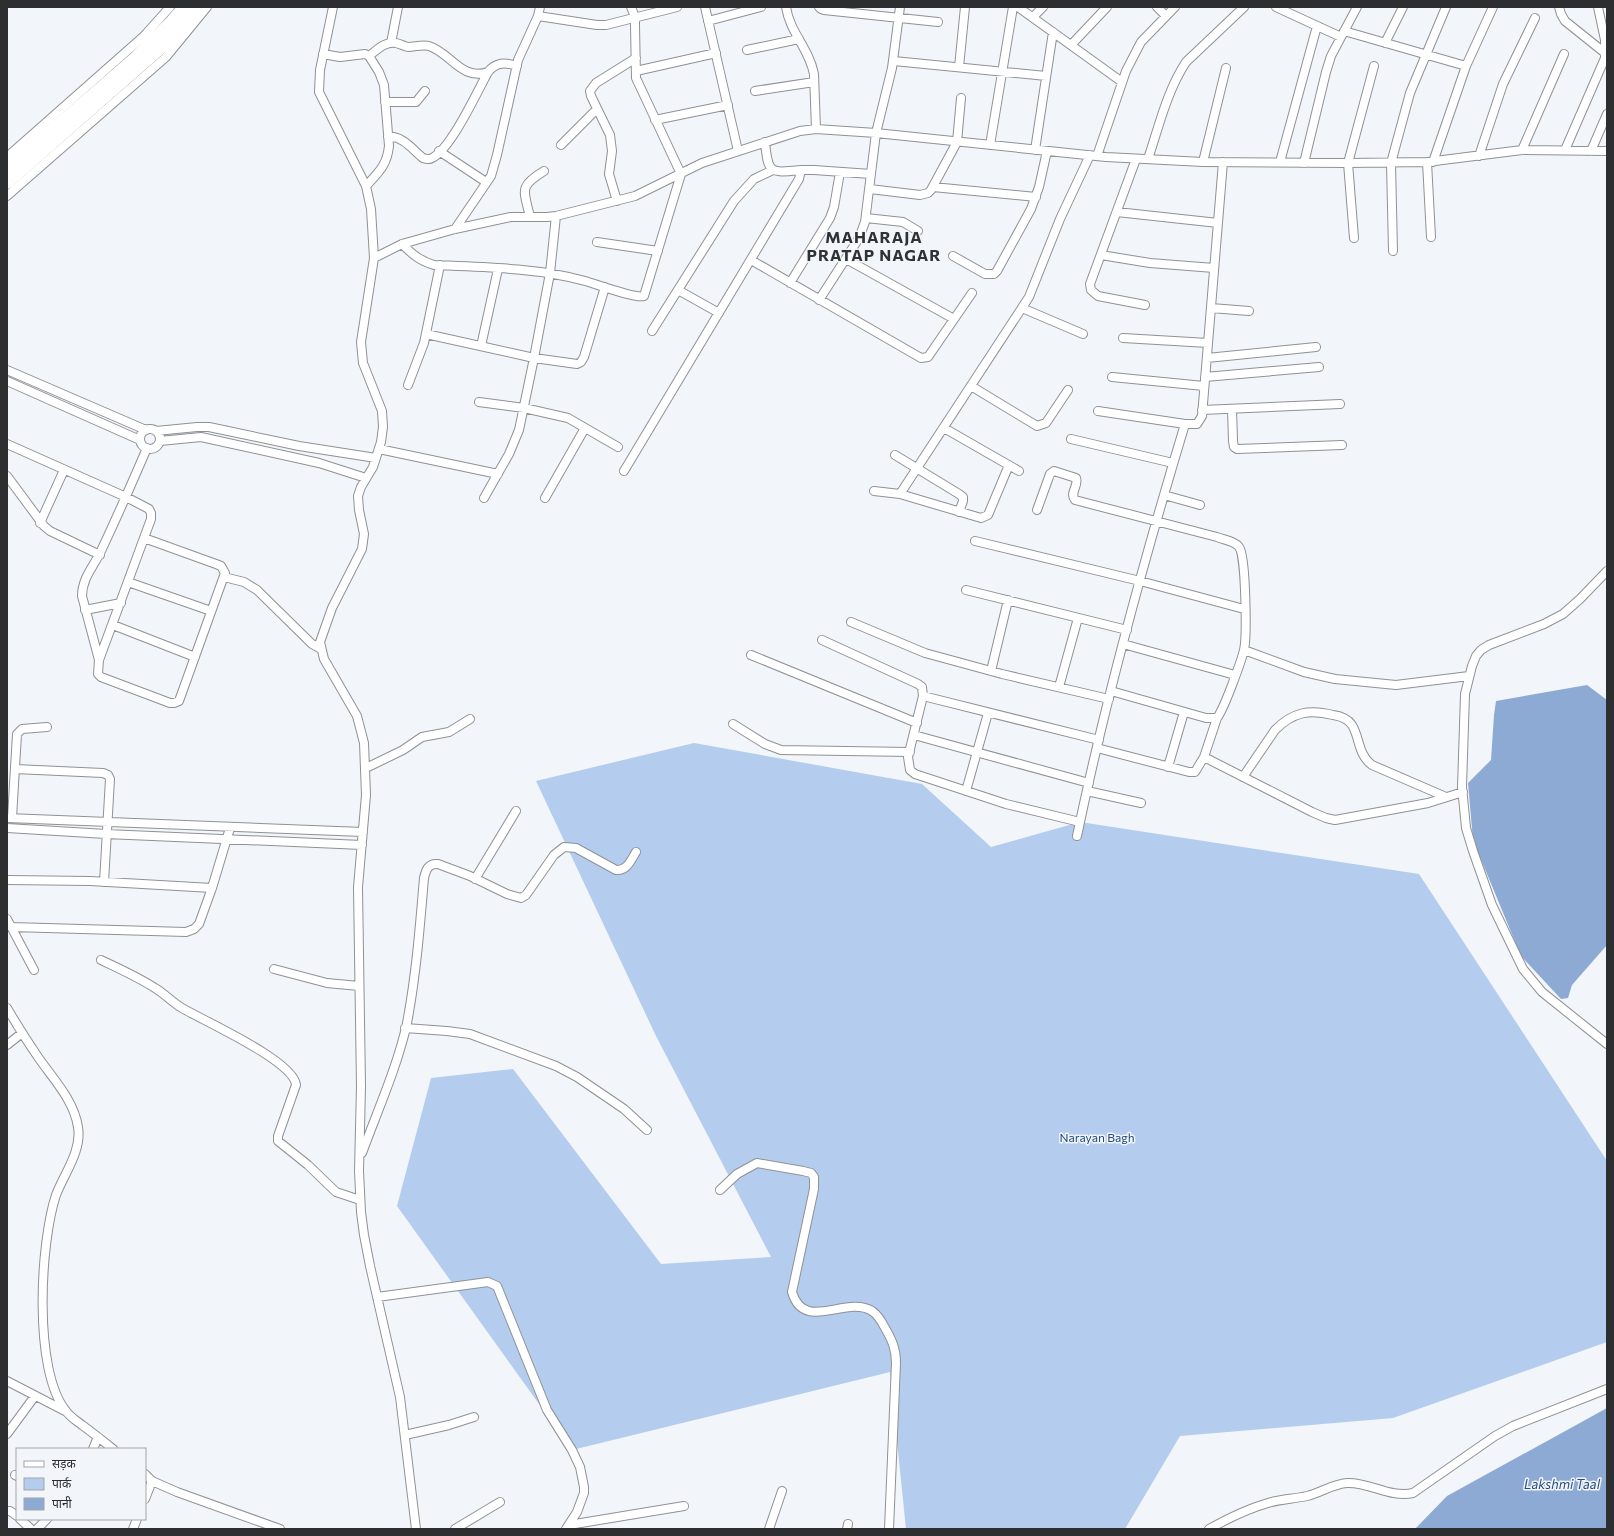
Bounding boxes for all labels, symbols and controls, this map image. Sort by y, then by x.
district label: MAHARAJA PRATAP NAGAR [807,227,941,264]
park label: Narayan Bagh [1059,1130,1135,1144]
legend [16,1448,146,1520]
text: सड़क [52,1456,77,1471]
text: पार्क [52,1476,72,1490]
water label: Lakshmi Taal [1524,1476,1601,1492]
text: पानी [52,1496,73,1510]

